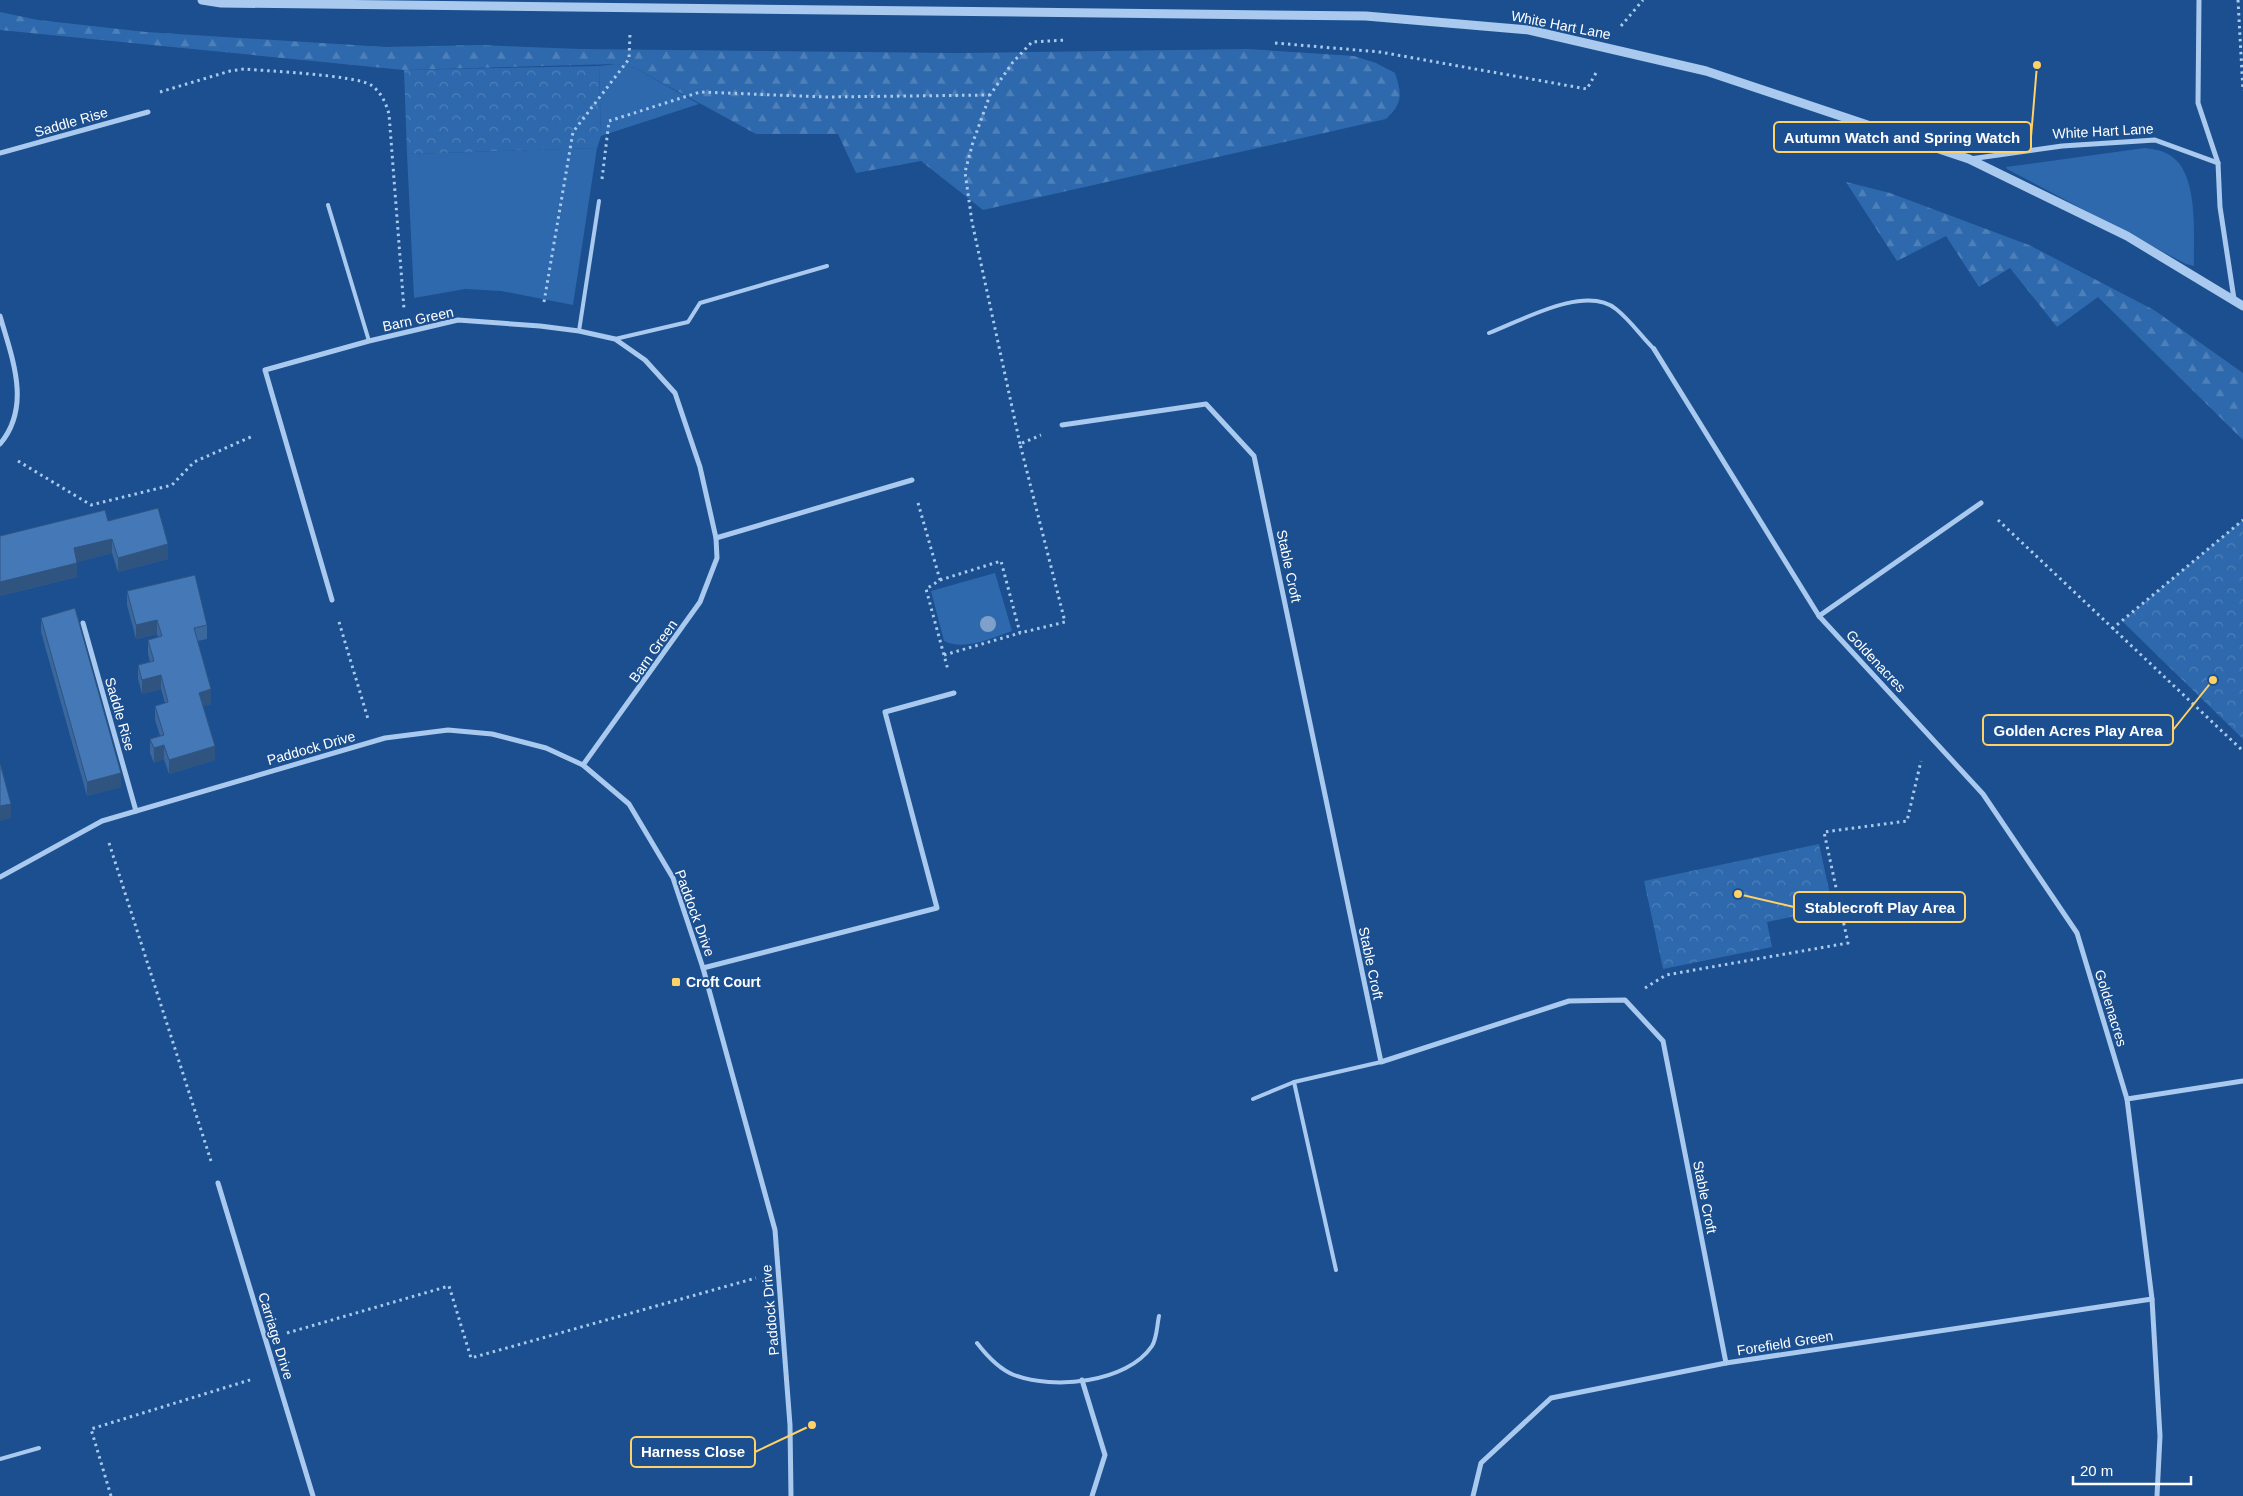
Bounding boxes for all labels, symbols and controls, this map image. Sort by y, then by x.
street label: White Hart Lane [1510,7,1612,43]
street label: Saddle Rise [33,104,110,140]
street label: White Hart Lane [2052,120,2154,142]
callout: Autumn Watch and Spring Watch [1774,122,2031,152]
text: Autumn Watch and Spring Watch [1784,129,2020,146]
street label: Barn Green [381,304,455,334]
street label: Stable Croft [1273,528,1305,604]
street label: Barn Green [626,617,680,685]
street label: Goldenacres [1843,627,1909,695]
street label: Saddle Rise [102,676,138,753]
callout: Golden Acres Play Area [1983,715,2173,745]
text: Golden Acres Play Area [1994,722,2163,739]
street label: Paddock Drive [265,728,357,768]
street label: Paddock Drive [672,867,718,959]
callout: Stablecroft Play Area [1794,892,1965,922]
text: Stablecroft Play Area [1805,899,1956,916]
street label: Stable Croft [1355,925,1387,1001]
street label: Goldenacres [2092,968,2130,1048]
place label: Croft Court [686,974,761,990]
marker: Croft Court [670,976,682,988]
street label: Stable Croft [1690,1159,1720,1235]
street label: Paddock Drive [758,1264,782,1356]
street label: Carriage Drive [255,1291,297,1382]
street label: Forefield Green [1736,1327,1834,1359]
callout: Harness Close [631,1437,755,1467]
text: Harness Close [641,1443,745,1460]
scale bar [2073,1454,2190,1486]
text: 20 m [2080,1462,2113,1479]

